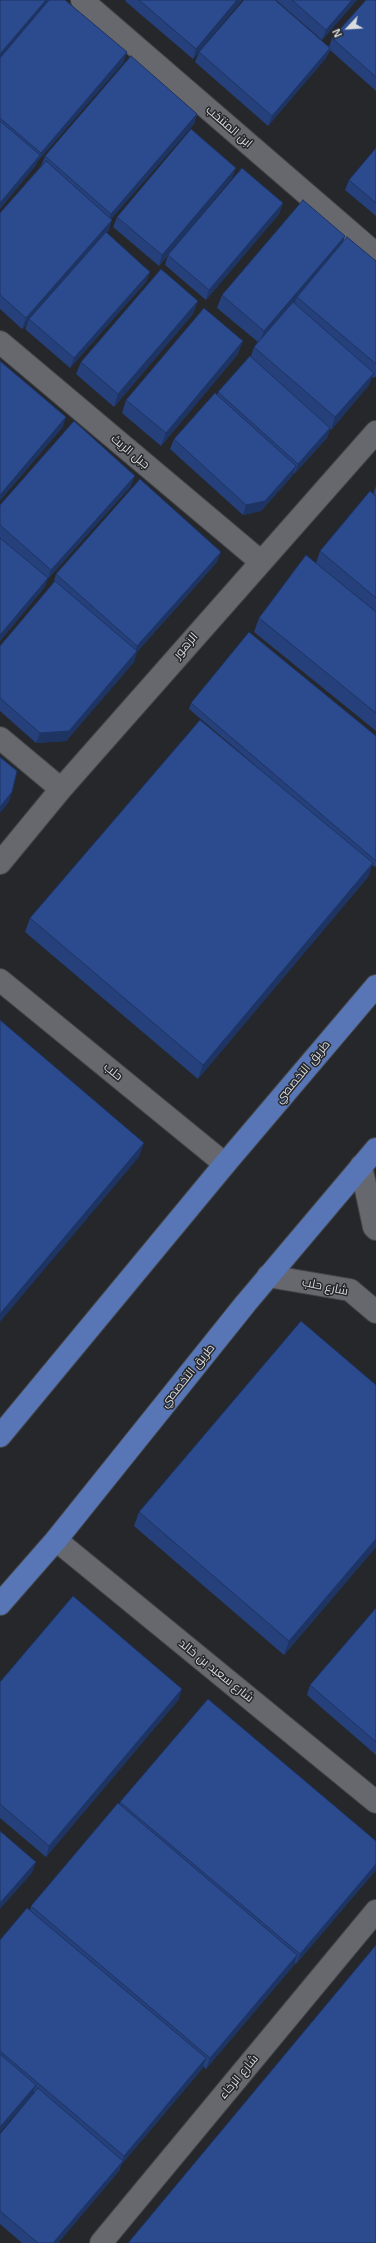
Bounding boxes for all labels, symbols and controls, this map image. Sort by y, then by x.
north arrow [328,8,368,48]
text: N [330,27,344,39]
street label: ابن المنتخب [203,103,255,151]
street label: جبل الريث [108,432,152,472]
street label: الزهور [171,630,201,662]
street label: طريق التخصصي [272,1038,334,1106]
street label: حلب [101,1060,125,1084]
street label: شارع حلب [301,1275,349,1299]
street label: طريق التخصصي [158,1341,218,1411]
street label: شارع سعيد بن خالد [176,1636,256,1706]
street label: شارع الرخاء [216,2052,262,2102]

